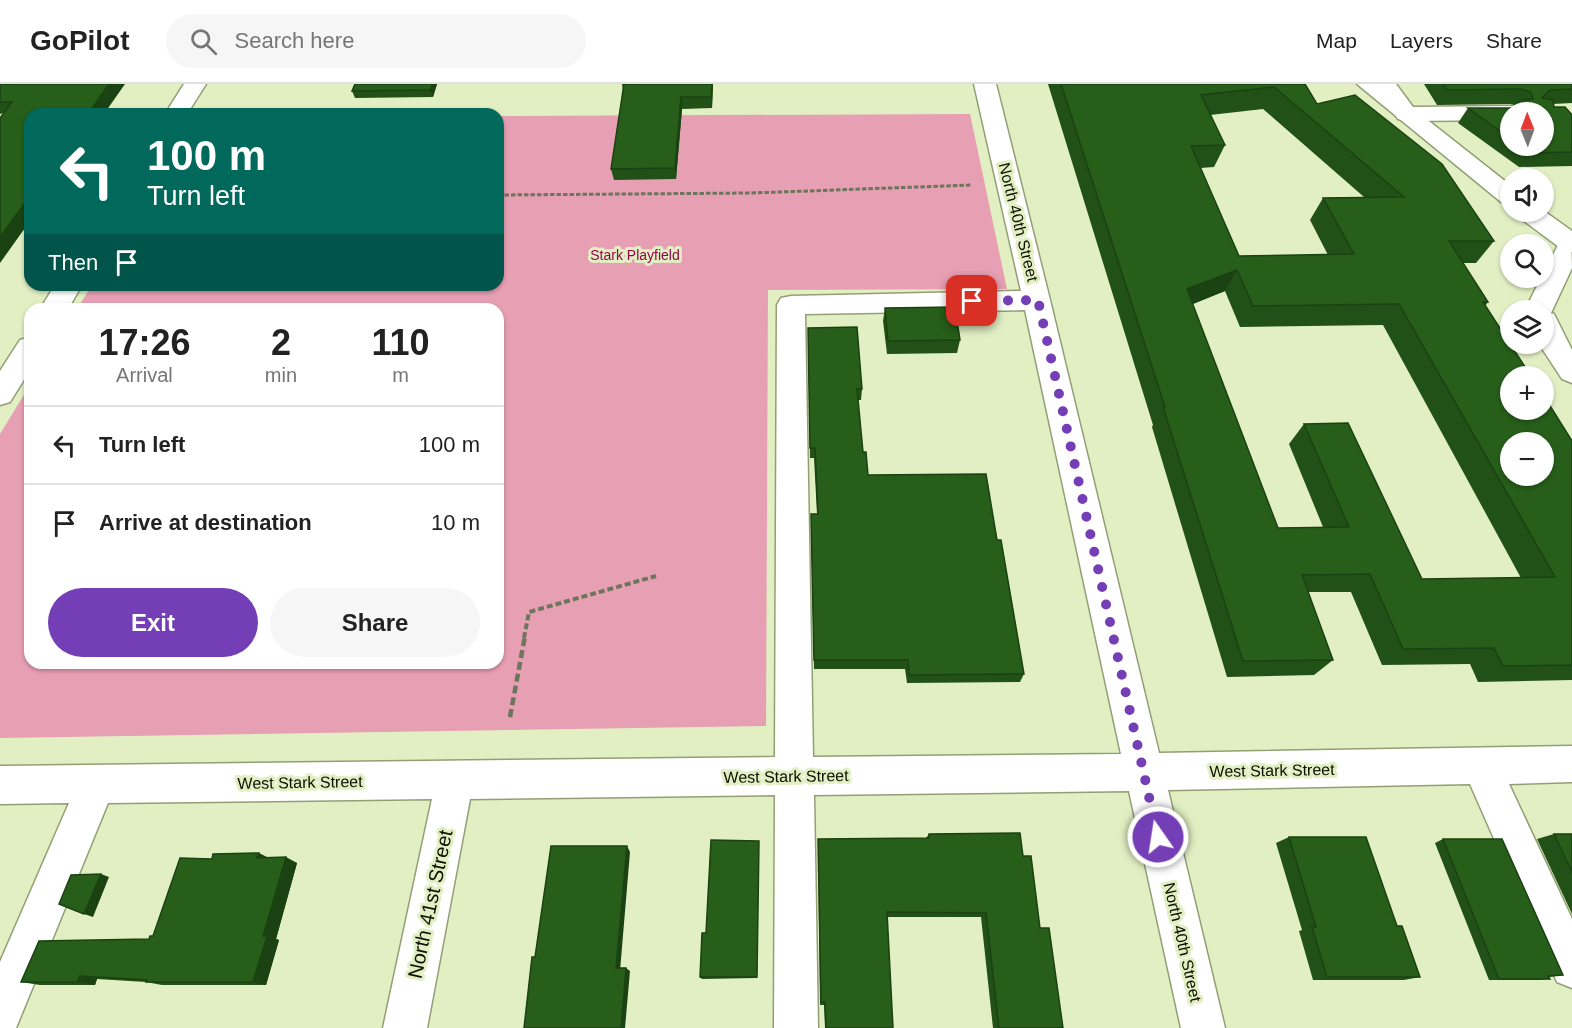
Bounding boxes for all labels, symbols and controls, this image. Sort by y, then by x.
search box [166,14,586,68]
text: GoPilot [30,25,130,56]
icon: search [187,25,220,58]
text: Search here [235,28,354,53]
text: Map [1316,29,1357,52]
text: Layers [1390,29,1453,52]
text: Share [1486,29,1542,52]
north arrow [1500,102,1554,156]
map controls [1500,102,1554,486]
icon: left [48,132,126,210]
text: 100 m [147,132,266,179]
street label: North 40th Street [996,161,1042,284]
button: sound [1500,168,1554,222]
text: Turn left [147,181,245,211]
button: search [1500,234,1554,288]
icon: arrive [110,246,143,279]
park label: Stark Playfield [590,247,680,263]
text: Then [48,250,98,275]
pin [946,275,997,326]
icon: arrive [955,284,988,317]
button: layers [1500,300,1554,354]
text: 17:26 [98,322,190,363]
text: 2 [271,322,291,363]
text: 110 [371,322,430,363]
text: Arrival [116,364,173,386]
text: min [265,364,297,386]
text: m [392,364,409,386]
button: + [1500,366,1554,420]
icon: left [48,429,81,462]
text: Turn left [99,432,185,457]
text: 100 m [419,432,480,457]
button: − [1500,432,1554,486]
icon: arrive [48,507,81,540]
text: Arrive at destination [99,510,312,535]
text: 10 m [431,510,480,535]
button: Exit [48,588,258,657]
button: Share [270,588,480,657]
street label: West Stark Street [1209,761,1335,780]
street label: West Stark Street [723,767,849,786]
street label: West Stark Street [237,773,363,792]
position arrow [1126,805,1190,869]
street label: North 41st Street [404,827,457,980]
street label: North 40th Street [1161,881,1205,1004]

